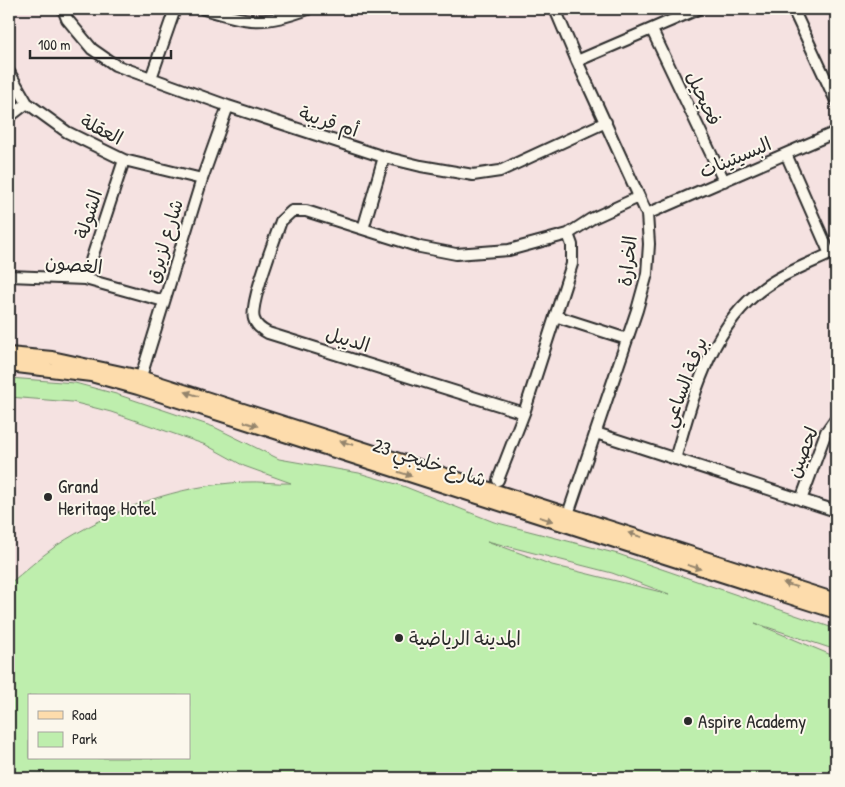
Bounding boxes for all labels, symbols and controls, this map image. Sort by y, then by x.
scale bar [30,28,171,60]
text: 100 m [38,34,71,55]
street label: فحيحيل [680,66,728,130]
street label: أم قريبة [295,99,362,145]
street label: العقلة [76,107,128,151]
street label: البسيتينات [695,130,775,184]
street label: الشولة [68,186,108,242]
street label: شارع لزيرق [139,196,190,287]
street label: الخرارة [611,234,643,288]
street label: الغصون [44,248,104,280]
street label: الديبل [323,320,373,358]
street label: برقـة الساعي [655,333,717,432]
one-way arrow [184,389,199,397]
one-way arrow [243,421,258,429]
street label: لحصين [780,423,824,481]
street label: شارع خليجي 23 [369,431,490,496]
one-way arrow [339,439,354,447]
one-way arrow [398,471,413,478]
place label: Grand Heritage Hotel [58,473,157,521]
marker: Grand Heritage Hotel [42,491,54,503]
one-way arrow [539,516,554,524]
one-way arrow [627,531,642,539]
one-way arrow [687,563,702,571]
one-way arrow [782,580,797,588]
place label: المدينة الرياضية [409,625,521,651]
marker: المدينة الرياضية [393,632,405,644]
legend [28,694,190,760]
text: Road [72,704,97,725]
place label: Aspire Academy [698,708,806,734]
marker: Aspire Academy [682,715,694,727]
text: Park [72,728,97,749]

